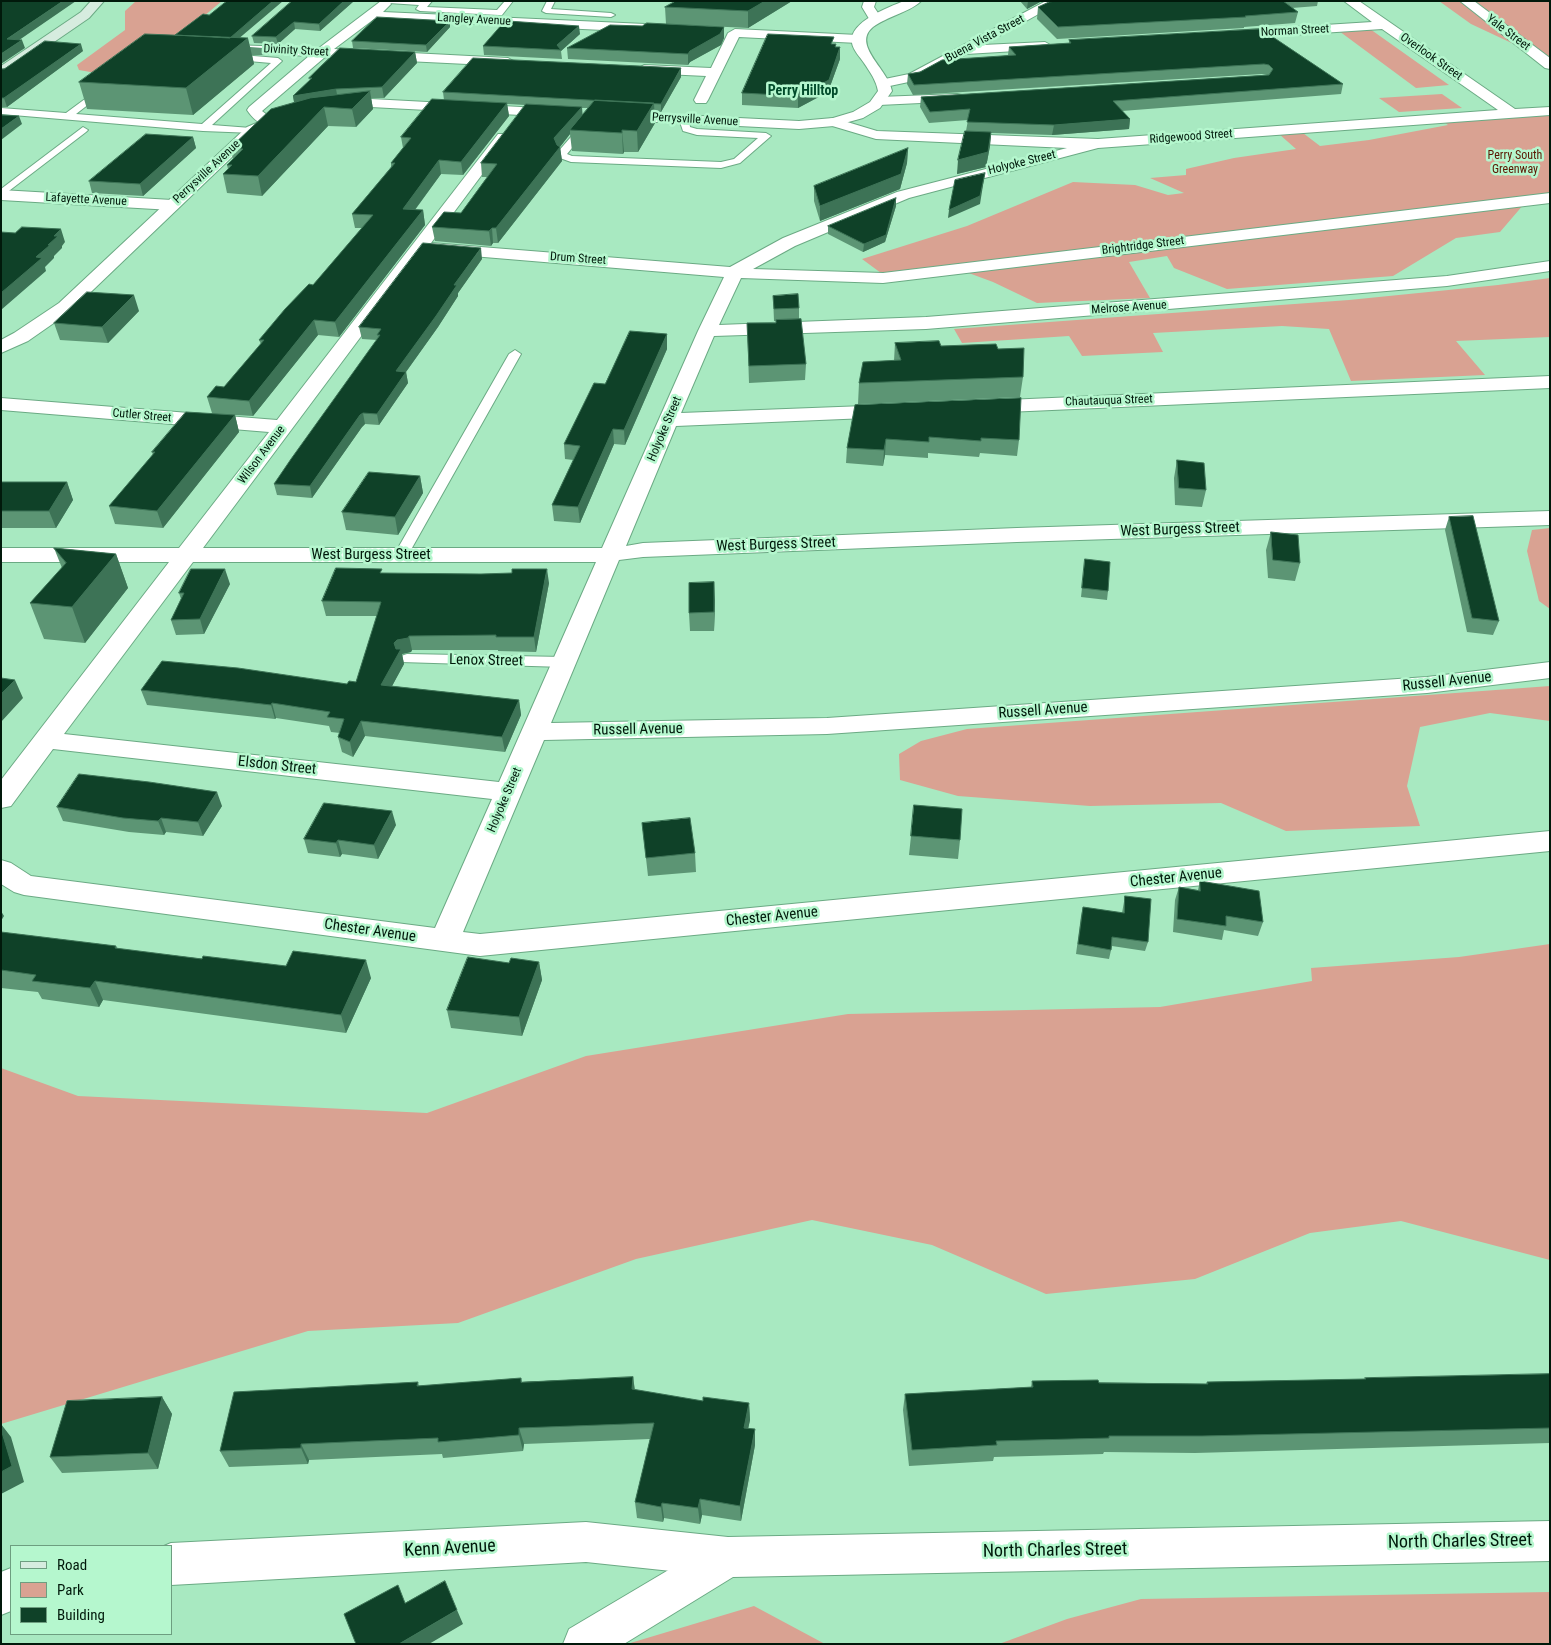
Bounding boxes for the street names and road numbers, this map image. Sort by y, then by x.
street label: Langley Avenue [437,11,511,29]
street label: Buena Vista Street [943,12,1027,66]
street label: Yale Street [1483,12,1533,54]
street label: Norman Street [1260,22,1330,40]
street label: Overlook Street [1397,30,1465,84]
street label: Divinity Street [263,42,329,60]
street label: Perrysville Avenue [651,111,739,129]
street label: Ridgewood Street [1149,127,1233,147]
street label: Perrysville Avenue [170,137,244,207]
street label: Holyoke Street [987,148,1057,178]
street label: Lafayette Avenue [45,191,127,209]
street label: Brightridge Street [1101,234,1185,258]
street label: Drum Street [549,250,607,268]
street label: Melrose Avenue [1091,298,1167,318]
street label: Chautauqua Street [1065,392,1153,410]
street label: Holyoke Street [645,394,685,464]
street label: Cutler Street [112,406,172,426]
street label: Wilson Avenue [235,423,289,487]
street label: West Burgess Street [1120,519,1240,541]
street label: West Burgess Street [716,534,836,556]
street label: West Burgess Street [311,546,431,564]
street label: Lenox Street [449,651,523,671]
street label: Russell Avenue [1402,668,1492,696]
street label: Russell Avenue [998,699,1088,723]
street label: Russell Avenue [593,720,683,740]
street label: Elsdon Street [237,753,317,779]
street label: Holyoke Street [485,765,525,835]
street label: Chester Avenue [1129,864,1223,892]
street label: Chester Avenue [725,903,819,931]
street label: Chester Avenue [323,916,417,946]
street label: North Charles Street [1388,1530,1532,1554]
street label: Kenn Avenue [404,1536,496,1562]
street label: North Charles Street [983,1539,1127,1563]

